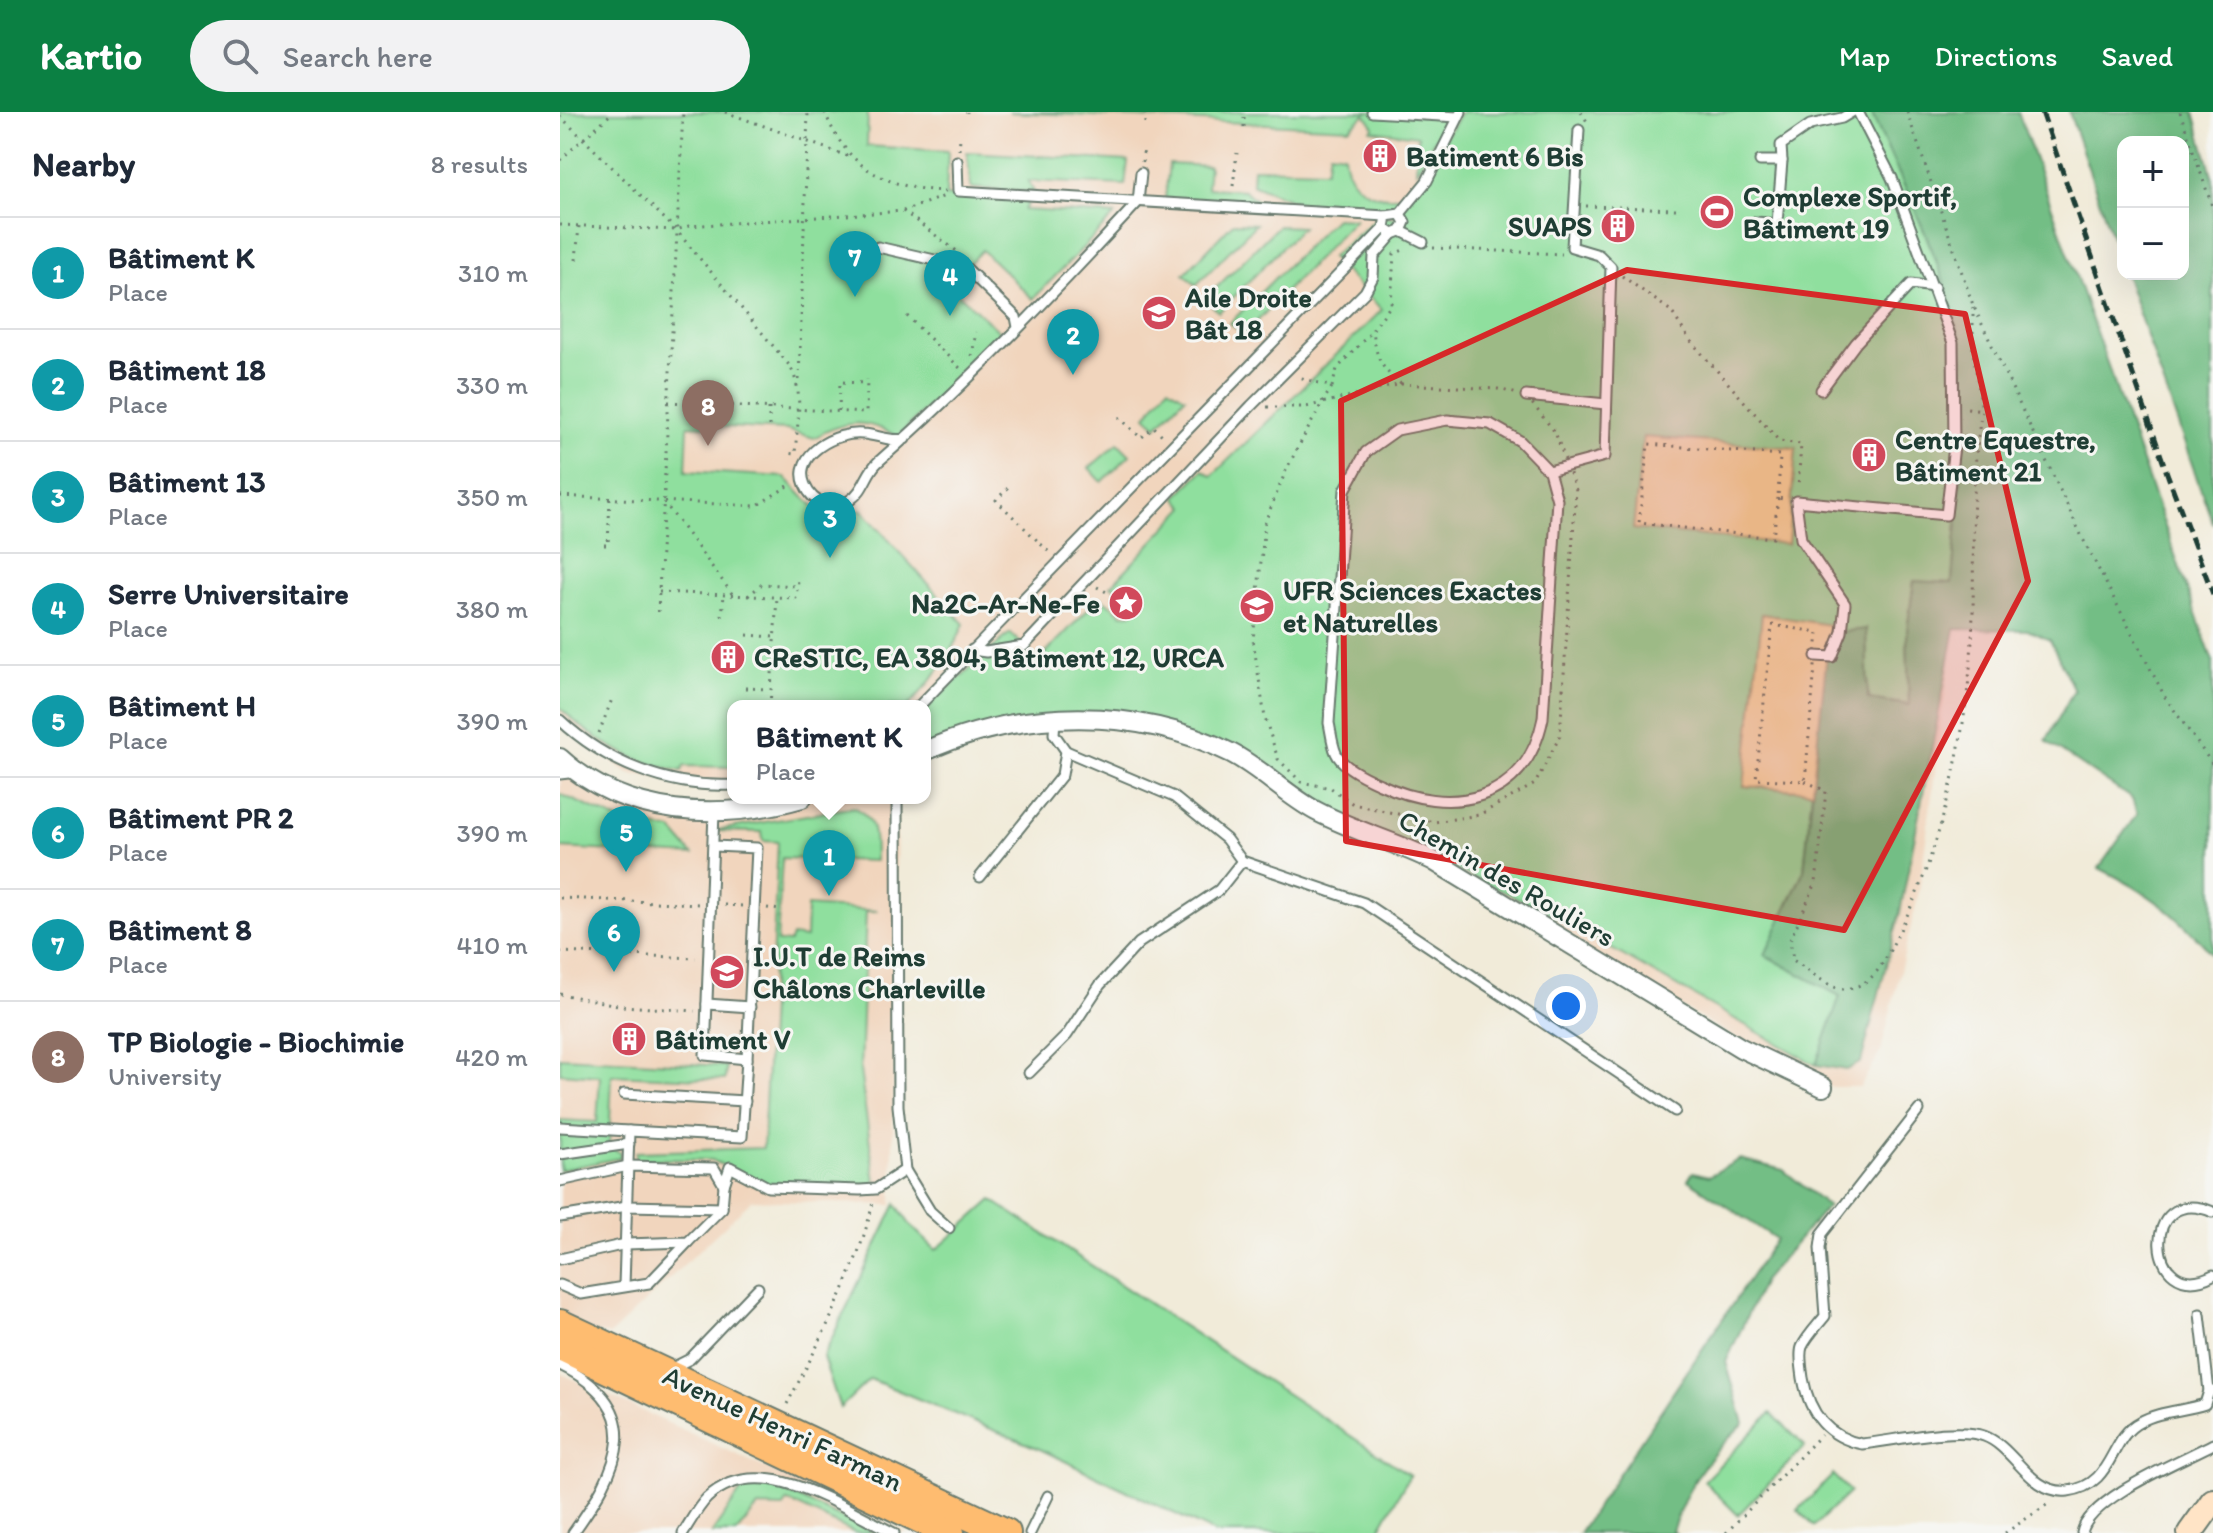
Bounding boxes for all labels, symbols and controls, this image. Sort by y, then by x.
search box [190,20,750,92]
text: Kartio [40,33,142,79]
icon: search [218,34,262,78]
text: Search here [282,38,433,75]
text: Map [1839,39,1890,73]
text: Directions [1934,39,2058,73]
text: Saved [2102,39,2173,73]
map controls [2117,136,2189,280]
button: + [2117,136,2189,208]
building icon: Batiment 6 Bis [1361,137,1399,175]
place label: Batiment 6 Bis [1406,139,1584,173]
text: Nearby [32,144,135,185]
text: 8 results [431,148,528,180]
place label: Complexe Sportif, Bâtiment 19 [1743,179,1957,245]
sports icon: Complexe Sportif, Bâtiment 19 [1698,193,1736,231]
building icon: SUAPS [1599,207,1637,245]
button: − [2117,208,2189,280]
place label: SUAPS [1508,209,1592,243]
pin: 7 [829,231,881,297]
text: Bâtiment K [108,239,254,276]
pin: 4 [924,250,976,316]
text: 1 [52,257,64,289]
text: 310 m [458,257,528,289]
text: Place [108,276,168,308]
place label: Aile Droite Bât 18 [1184,280,1312,346]
school or university icon: Aile Droite Bât 18 [1140,294,1178,332]
pin: 2 [1047,309,1099,375]
text: Bâtiment 18 [108,351,266,388]
text: 2 [51,369,65,401]
text: 330 m [456,369,528,401]
pin: 8 [682,380,734,446]
text: Place [108,388,168,420]
place label: Centre Equestre, Bâtiment 21 [1895,422,2096,488]
building icon: Centre Equestre, Bâtiment 21 [1850,436,1888,474]
text: Bâtiment 13 [108,463,266,500]
text: 3 [51,481,65,513]
text: 350 m [456,481,528,513]
pin: 3 [804,492,856,558]
text: Place [108,500,168,532]
place label: UFR Sciences Exactes et Naturelles [1283,573,1542,639]
text: Serre Universitaire [108,575,349,612]
place icon: Na2C-Ar-Ne-Fe [1107,584,1145,622]
place label: Na2C-Ar-Ne-Fe [911,586,1100,620]
school or university icon: UFR Sciences Exactes et Naturelles [1238,587,1276,625]
text: 4 [50,593,66,625]
text: 380 m [456,593,528,625]
text: Place [108,612,168,644]
building icon: CReSTIC, EA 3804, Bâtiment 12, URCA [709,638,747,676]
place label: CReSTIC, EA 3804, Bâtiment 12, URCA [754,640,1224,674]
text: Bâtiment H [108,687,256,724]
popup [727,700,931,804]
text: 5 [51,705,65,737]
text: 390 m [456,705,528,737]
text: Bâtiment K [756,718,902,755]
text: Place [108,724,168,756]
text: Place [756,755,816,787]
text: Bâtiment PR 2 [108,799,294,836]
street label: Chemin des Rouliers [1393,802,1621,954]
pin: 5 [600,806,652,872]
text: 6 [51,817,65,849]
text: 390 m [456,817,528,849]
pin: 1 [803,830,855,896]
text: Place [108,836,168,868]
pin: 6 [588,906,640,972]
text: Bâtiment 8 [108,911,252,948]
text: 7 [52,929,64,961]
text: 410 m [457,929,528,961]
place label: I.U.T de Reims Châlons Charleville [753,939,985,1005]
text: Place [108,948,168,980]
school or university icon: I.U.T de Reims Châlons Charleville [708,953,746,991]
your location [1546,986,1586,1026]
building icon: Bâtiment V [610,1020,648,1058]
place label: Bâtiment V [655,1022,791,1056]
text: TP Biologie - Biochimie [108,1023,404,1060]
text: 8 [51,1041,65,1073]
text: 420 m [455,1041,528,1073]
text: University [108,1060,222,1092]
street label: Avenue Henri Farman [658,1358,908,1499]

